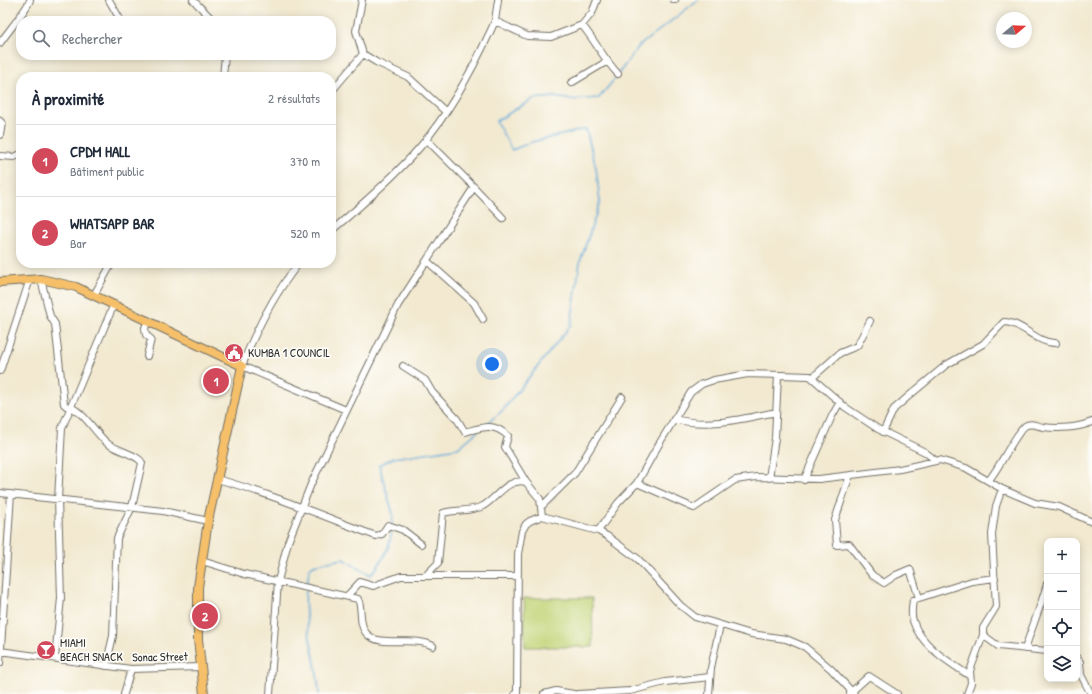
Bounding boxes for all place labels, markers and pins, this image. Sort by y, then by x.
public building icon: KUMBA 1 COUNCIL [223,342,245,364]
place label: KUMBA 1 COUNCIL [248,344,330,361]
pin: 1 [203,366,229,396]
pin: 2 [192,601,218,631]
place label: MIAMI BEACH SNACK [60,634,124,665]
bar icon: MIAMI BEACH SNACK [35,639,57,661]

